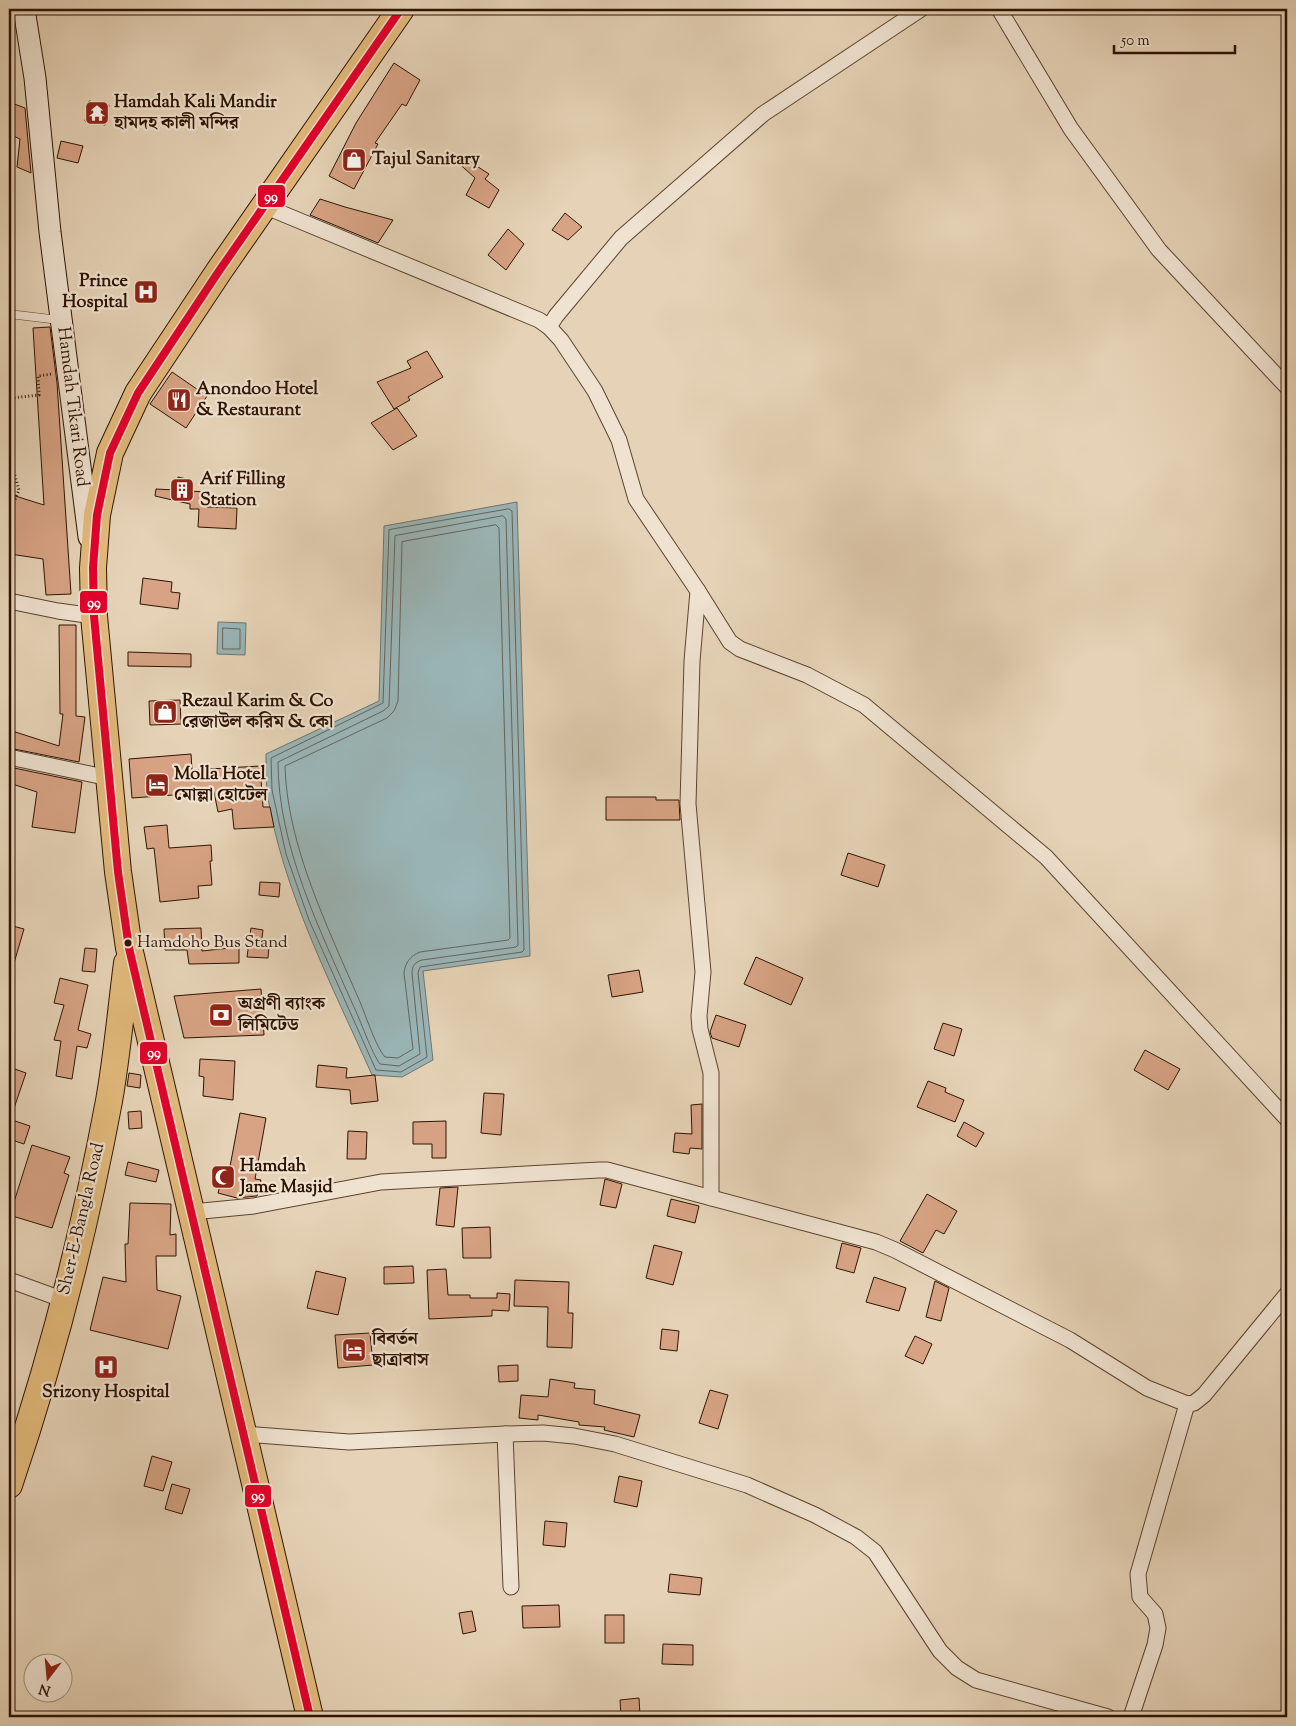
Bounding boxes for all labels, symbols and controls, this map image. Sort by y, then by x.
scale bar [1114,22,1235,54]
text: 50 m [1120,31,1150,52]
place label: Hamdah Kali Mandir হামদহ কালী মন্দির [113,90,277,137]
temple icon: Hamdah Kali Mandir হামদহ কালী মন্দির [84,100,110,126]
shop icon: Tajul Sanitary [341,147,367,173]
place label: Tajul Sanitary [372,147,480,173]
line badge: 99 [257,184,286,208]
text: 99 [264,188,278,208]
place label: Prince Hospital [62,269,129,316]
hospital icon: Prince Hospital [133,279,159,305]
street label: Hamdah Tikari Road [49,326,95,488]
place label: Anondoo Hotel & Restaurant [196,377,319,424]
restaurant icon: Anondoo Hotel & Restaurant [166,387,192,413]
place label: Arif Filling Station [200,467,286,514]
building icon: Arif Filling Station [169,477,195,503]
line badge: 99 [79,590,108,614]
text: 99 [87,594,101,614]
place label: Rezaul Karim & Co রেজাউল করিম & কো [182,689,333,736]
shop icon: Rezaul Karim & Co রেজাউল করিম & কো [152,699,178,725]
place label: Molla Hotel মোল্লা হোটেল [174,762,268,809]
hotel icon: Molla Hotel মোল্লা হোটেল [144,772,170,798]
place label: Hamdoho Bus Stand [137,931,288,955]
marker: Hamdoho Bus Stand [123,938,133,948]
place label: অগ্রণী ব্যাংক লিমিটেড [237,992,326,1039]
bank icon: অগ্রণী ব্যাংক লিমিটেড [208,1002,234,1028]
line badge: 99 [139,1041,168,1065]
text: 99 [147,1044,161,1064]
street label: Sher-E-Bangla Road [52,1140,112,1298]
place label: Hamdah Jame Masjid [238,1154,333,1201]
mosque icon: Hamdah Jame Masjid [210,1164,236,1190]
place label: বিবর্তন ছাত্রাবাস [371,1327,430,1374]
hotel icon: বিবর্তন ছাত্রাবাস [341,1337,367,1363]
hospital icon: Srizony Hospital [93,1354,119,1380]
place label: Srizony Hospital [42,1380,171,1406]
line badge: 99 [244,1484,272,1508]
text: 99 [251,1487,265,1507]
north arrow [22,1654,72,1704]
text: N [37,1677,53,1700]

